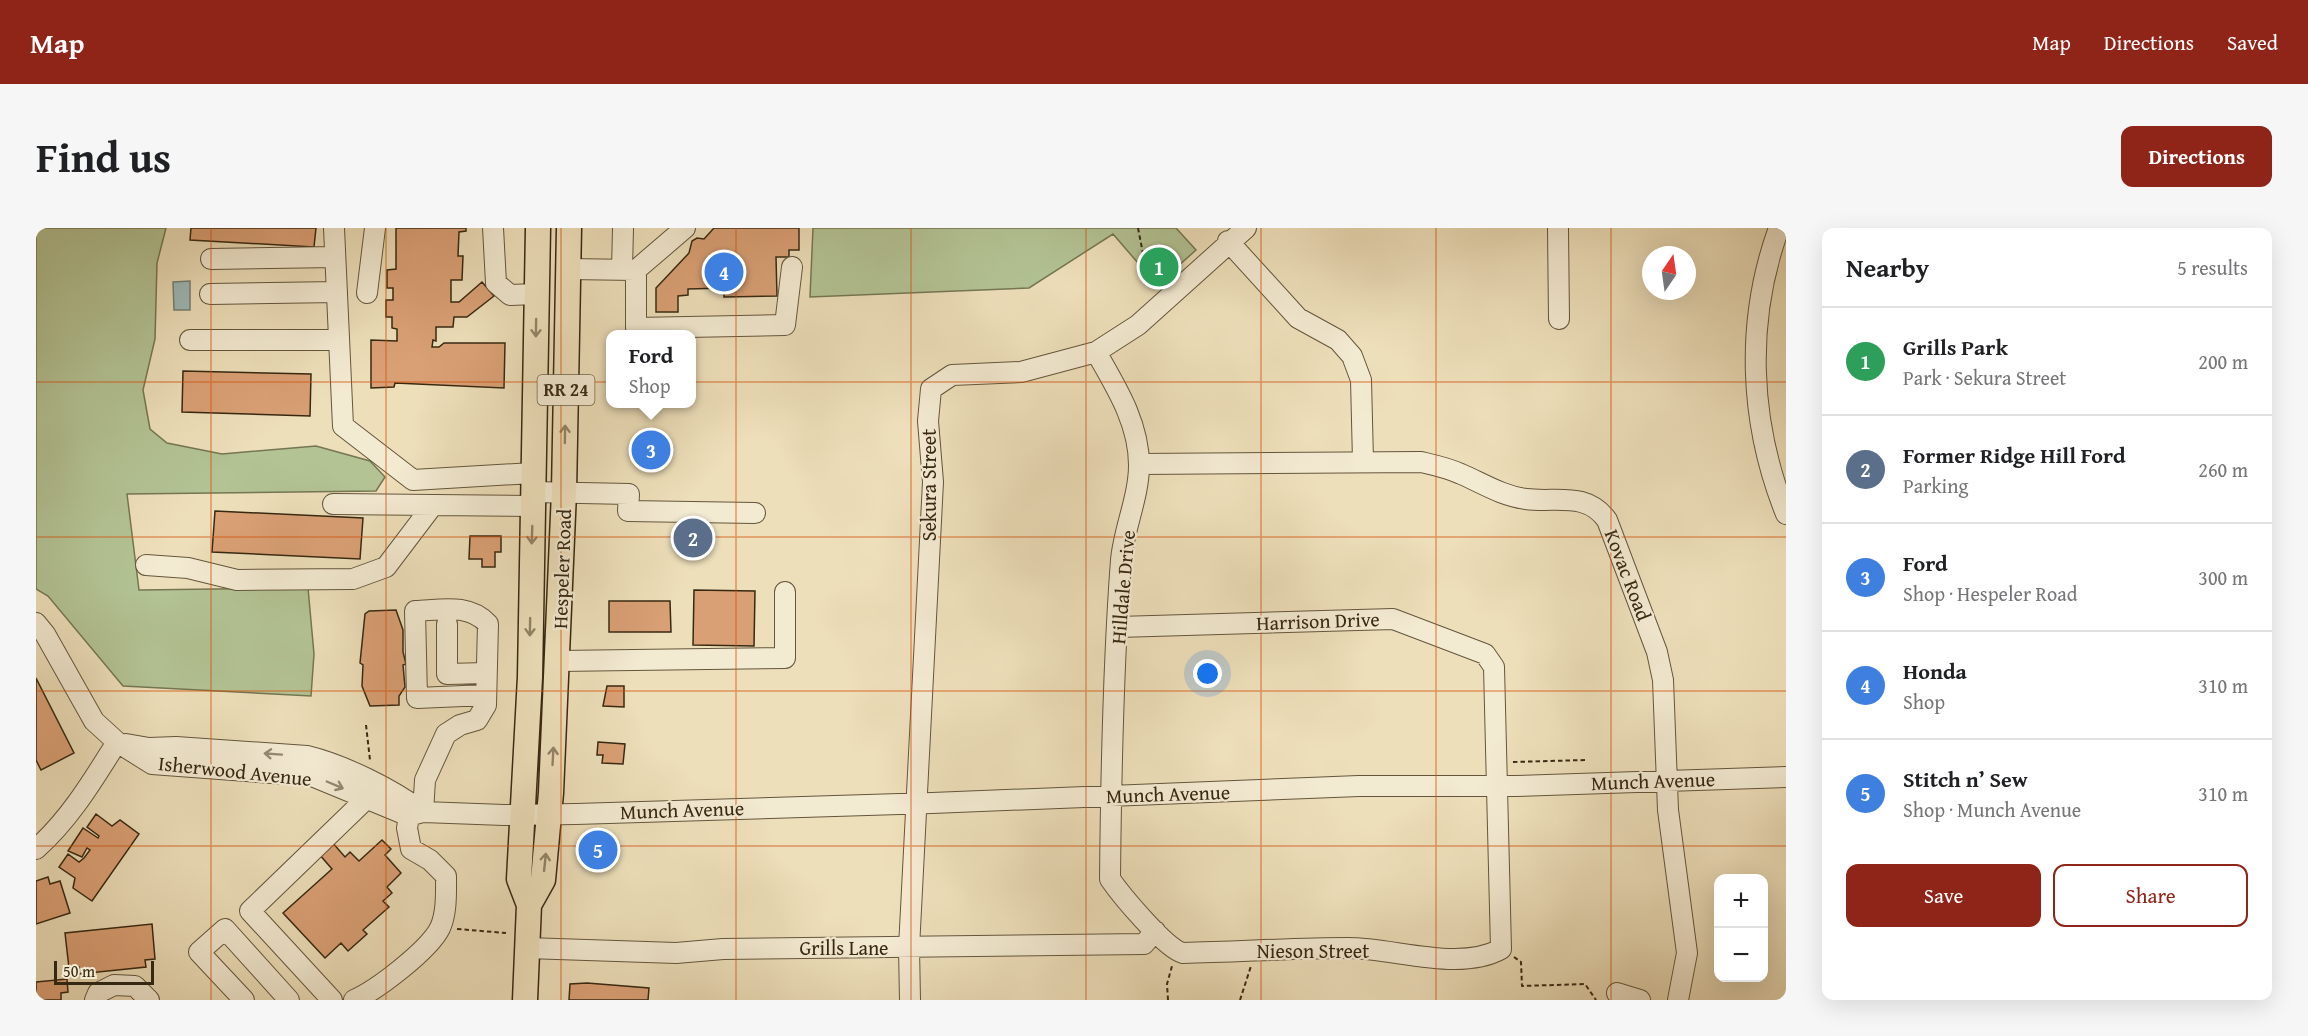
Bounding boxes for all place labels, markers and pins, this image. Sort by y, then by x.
pin: 1 [1140,244,1178,290]
pin: 4 [704,250,744,294]
pin: 3 [632,428,670,472]
pin: 2 [674,516,712,560]
pin: 5 [578,828,618,872]

